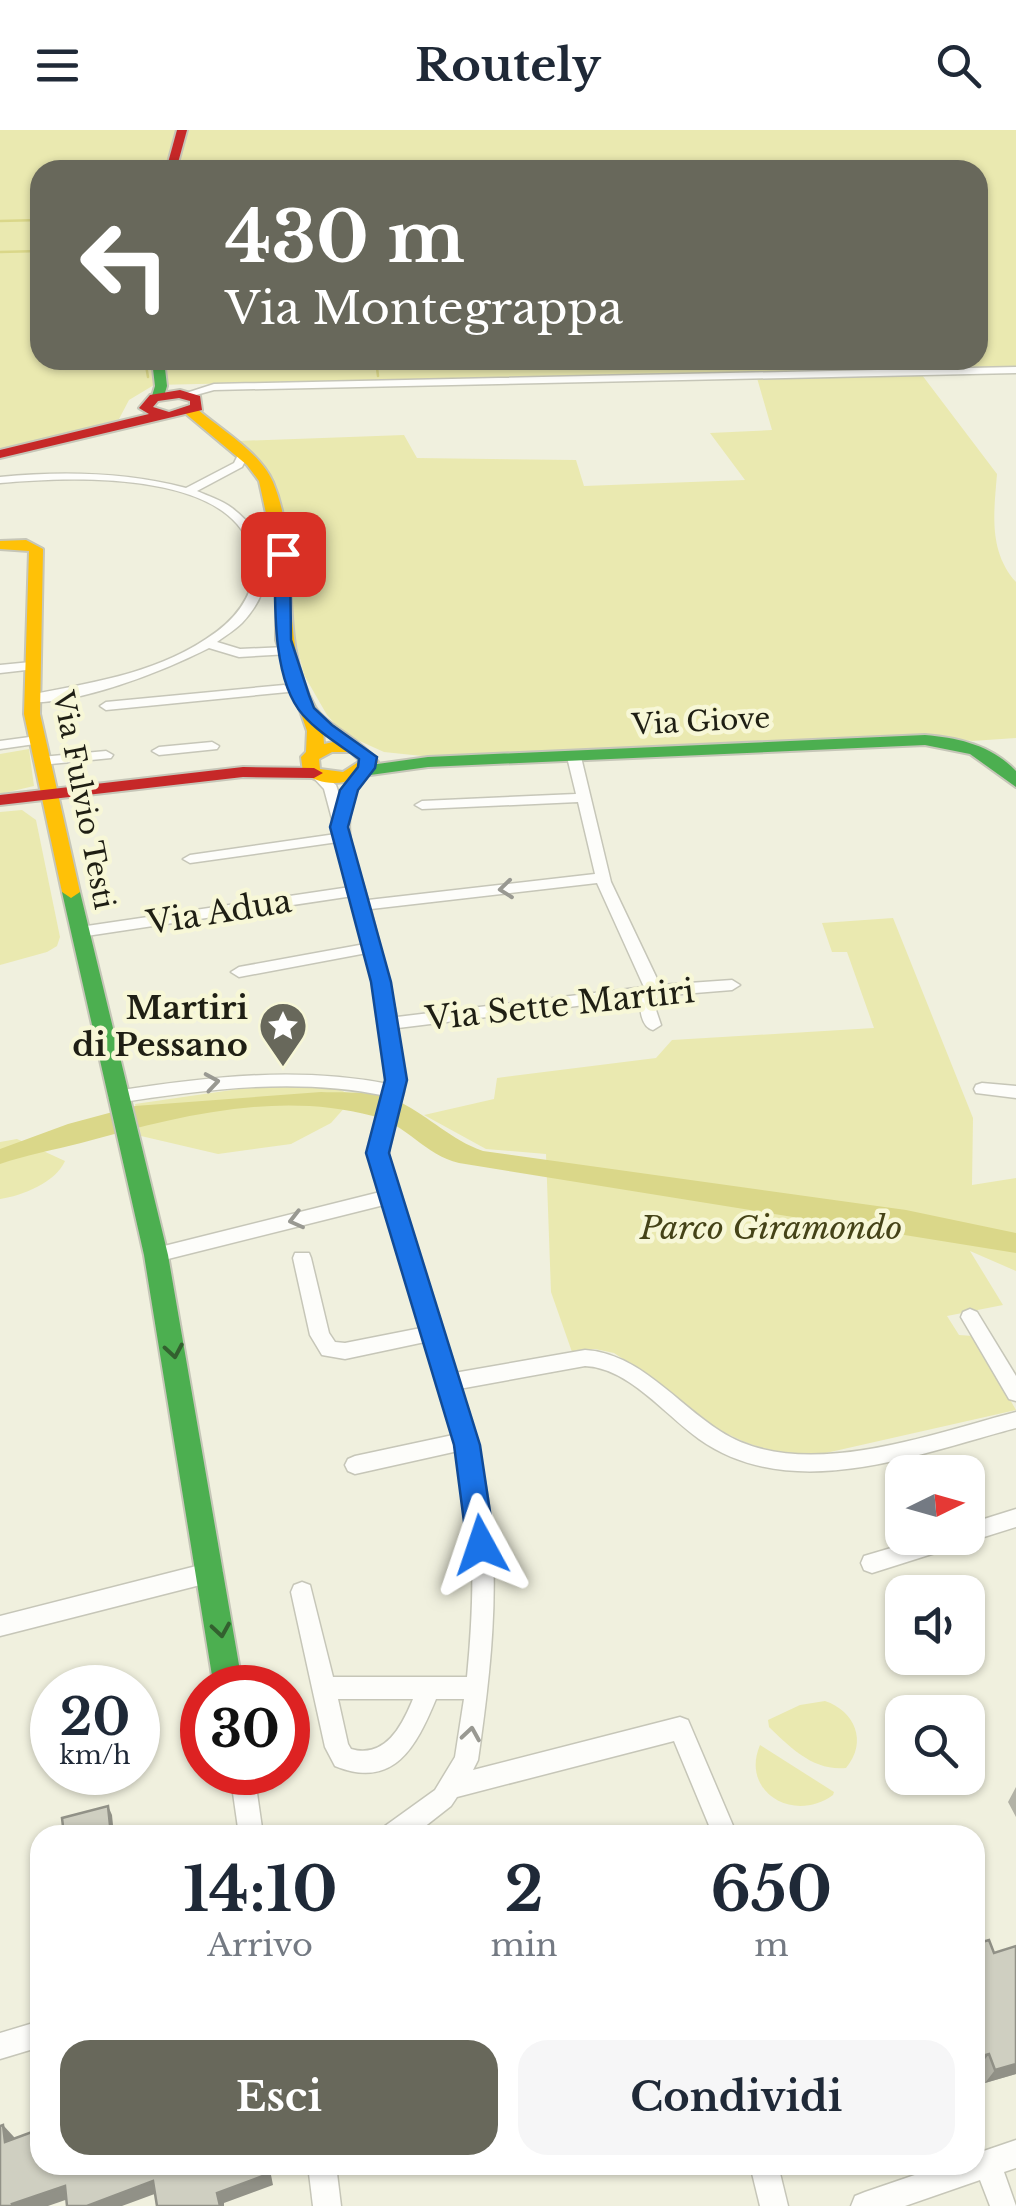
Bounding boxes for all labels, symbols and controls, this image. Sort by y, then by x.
text: Routely [415,37,601,93]
icon: menu [30,38,85,93]
icon: search [931,38,986,93]
text: 430 m [225,194,465,281]
icon: left [60,200,190,330]
text: Via Montegrappa [225,280,623,336]
pin [241,512,326,597]
icon: arrive [256,527,311,582]
street label: Via Fulvio Testi [45,687,122,912]
street label: Via Giove [630,700,771,743]
one-way arrow [497,878,513,899]
street label: Via Adua [143,881,294,943]
street label: Via Sette Martiri [423,971,696,1039]
place label: Martiri di Pessano [72,988,248,1065]
place icon: Martiri di Pessano [257,1000,309,1068]
one-way arrow [204,1073,220,1094]
one-way arrow [288,1208,305,1229]
park label: Parco Giramondo [639,1208,902,1248]
one-way arrow [163,1343,184,1359]
north arrow [885,1455,985,1555]
map controls [885,1455,985,1795]
position arrow [429,1493,533,1597]
button: sound [885,1575,985,1675]
one-way arrow [209,1621,230,1638]
speed limit sign: 30 [180,1665,310,1795]
text: 20 [60,1686,130,1749]
button: search [885,1695,985,1795]
one-way arrow [459,1726,480,1742]
text: km/h [60,1740,130,1771]
text: 14:10 [183,1853,337,1927]
text: 2 [504,1853,544,1927]
text: 650 [711,1853,832,1927]
text: Arrivo [207,1925,313,1965]
text: min [490,1925,558,1965]
text: m [754,1925,789,1965]
button: Esci [60,2040,498,2155]
button: Condividi [518,2040,955,2155]

